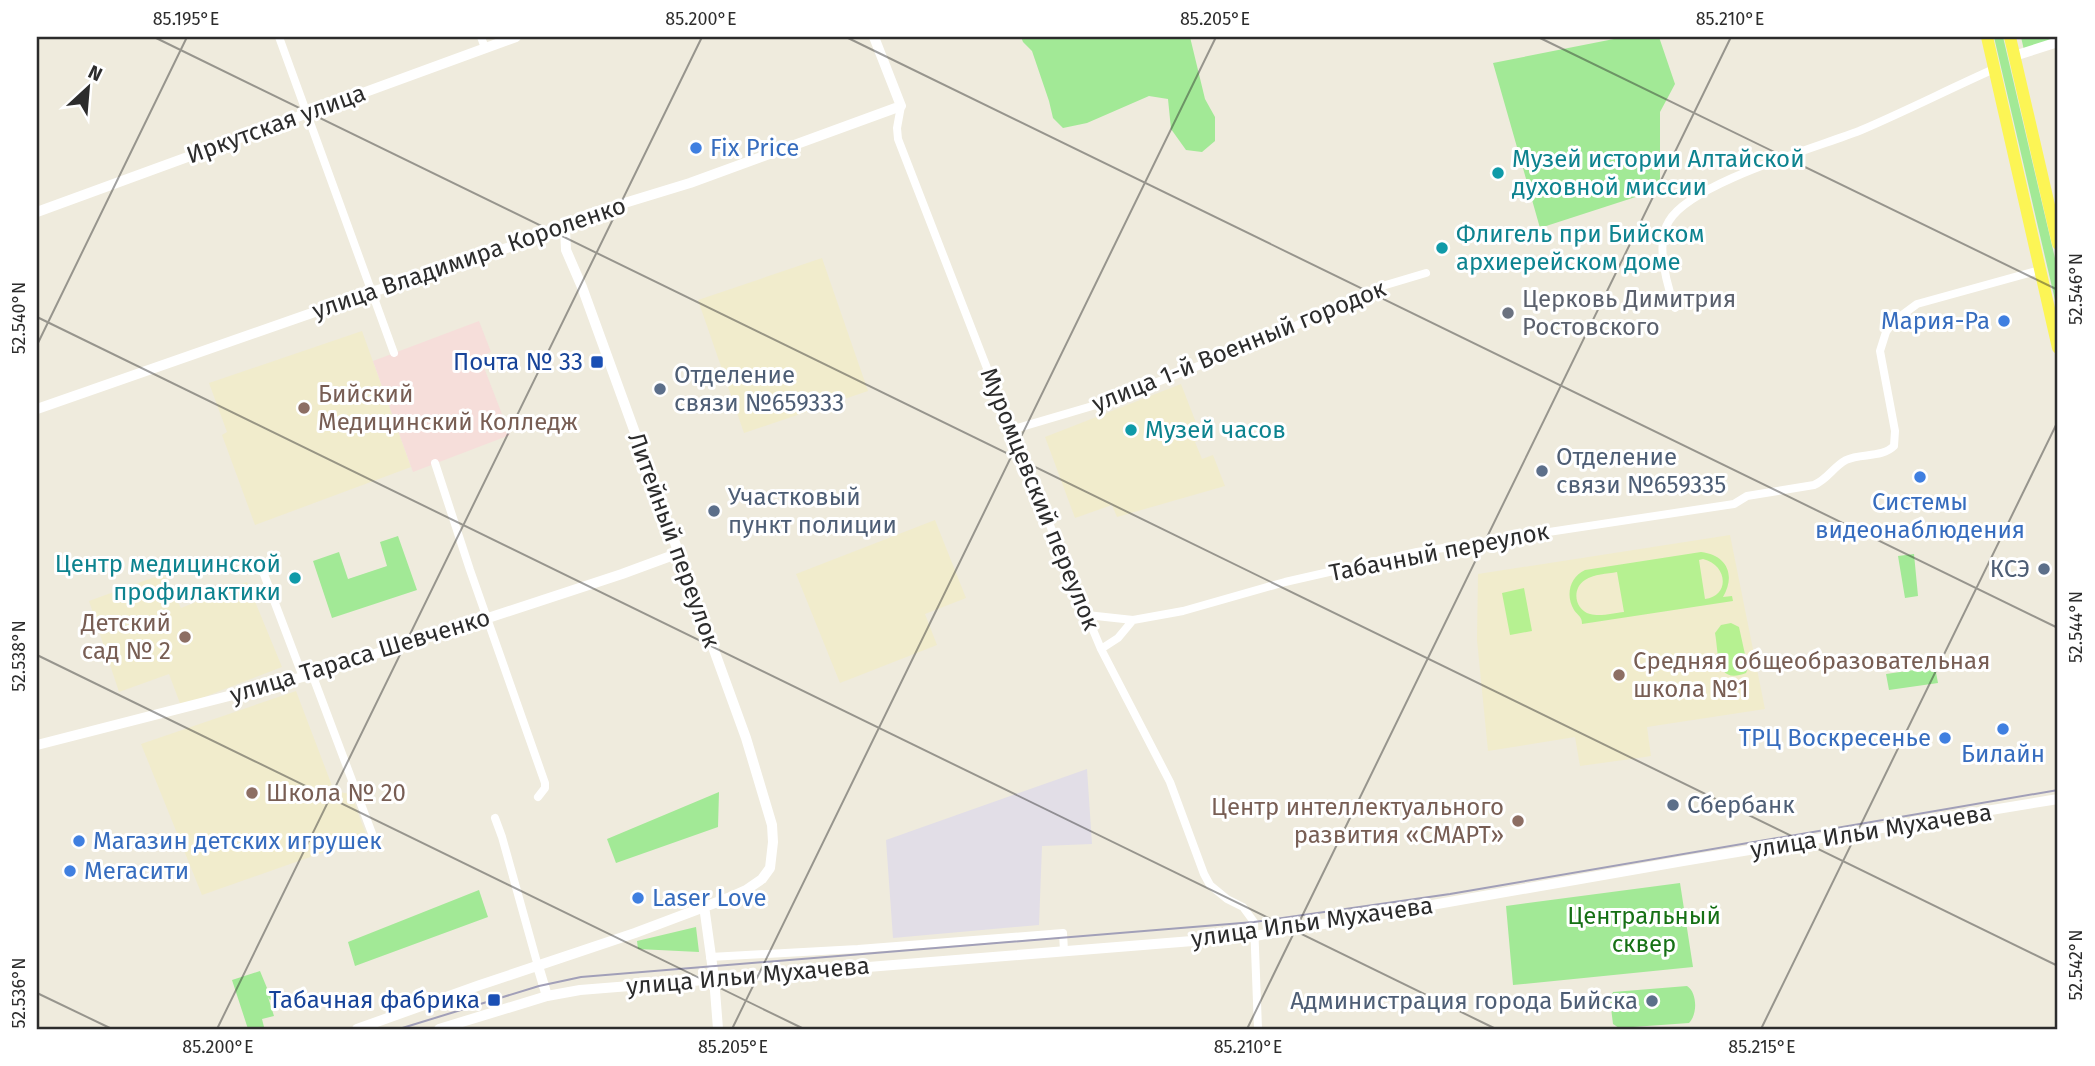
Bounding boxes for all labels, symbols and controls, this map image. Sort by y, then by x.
text: 85.195°E [153,8,219,30]
text: 85.200°E [665,8,737,30]
text: 85.205°E [1180,8,1250,30]
text: 85.210°E [1696,8,1764,30]
north arrow [52,52,122,122]
text: N [85,60,106,86]
street label: Иркутская улица [183,79,369,169]
place label: Fix Price [710,134,799,162]
marker: Fix Price [688,140,704,156]
place label: Музей истории Алтайской духовной миссии [1512,145,1805,201]
marker: Музей истории Алтайской духовной миссии [1490,165,1506,181]
street label: улица Владимира Короленко [309,191,629,325]
place label: Флигель при Бийском архиерейском доме [1456,220,1705,276]
marker: Флигель при Бийском архиерейском доме [1434,240,1450,256]
text: 52.546°N [2065,253,2087,325]
street label: улица 1-й Военный городок [1088,274,1390,418]
text: 52.540°N [8,282,30,354]
place label: Церковь Димитрия Ростовского [1522,285,1736,341]
marker: Церковь Димитрия Ростовского [1500,305,1516,321]
place label: Мария-Ра [1881,307,1990,335]
marker: Мария-Ра [1996,313,2012,329]
place label: Почта № 33 [453,348,583,376]
marker: Почта № 33 [589,354,605,370]
place label: Отделение связи №659333 [674,361,844,417]
street label: Муромцевский переулок [974,364,1106,635]
place label: Бийский Медицинский Колледж [318,380,578,436]
marker: Отделение связи №659333 [652,381,668,397]
marker: Бийский Медицинский Колледж [296,400,312,416]
place label: Музей часов [1145,416,1286,444]
marker: Музей часов [1123,422,1139,438]
street label: Литейный переулок [622,429,726,652]
place label: Отделение связи №659335 [1556,443,1726,499]
marker: Отделение связи №659335 [1534,463,1550,479]
marker: Системы видеонаблюдения [1912,469,1928,485]
place label: Участковый пункт полиции [728,483,897,539]
place label: Системы видеонаблюдения [1815,488,2025,544]
marker: Участковый пункт полиции [706,503,722,519]
street label: Табачный переулок [1327,517,1552,587]
place label: Центр медицинской профилактики [55,550,281,606]
place label: КСЭ [1990,555,2030,583]
marker: КСЭ [2036,561,2052,577]
marker: Центр медицинской профилактики [287,570,303,586]
text: 52.544°N [2065,591,2087,663]
street label: улица Тараса Шевченко [227,603,493,709]
place label: Детский сад № 2 [80,609,171,665]
text: 52.538°N [8,620,30,692]
marker: Детский сад № 2 [177,629,193,645]
place label: Средняя общеобразовательная школа №1 [1633,647,1990,703]
marker: Средняя общеобразовательная школа №1 [1611,667,1627,683]
marker: Билайн [1995,721,2011,737]
place label: ТРЦ Воскресенье [1739,724,1931,752]
marker: ТРЦ Воскресенье [1937,730,1953,746]
place label: Билайн [1961,740,2045,768]
place label: Школа № 20 [266,779,406,807]
marker: Школа № 20 [244,785,260,801]
place label: Сбербанк [1687,791,1795,819]
place label: Центр интеллектуального развития «СМАРТ» [1211,793,1504,849]
marker: Сбербанк [1665,797,1681,813]
street label: улица Ильи Мухачева [1748,798,1994,864]
marker: Центр интеллектуального развития «СМАРТ» [1510,813,1526,829]
place label: Магазин детских игрушек [93,827,382,855]
marker: Магазин детских игрушек [71,833,87,849]
place label: Мегасити [84,857,189,885]
marker: Мегасити [62,863,78,879]
place label: Laser Love [652,884,767,912]
marker: Laser Love [630,890,646,906]
street label: улица Ильи Мухачева [1189,891,1435,953]
park label: Центральный сквер [1567,902,1721,958]
text: 52.542°N [2065,929,2087,1001]
street label: улица Ильи Мухачева [625,951,871,1001]
text: 52.536°N [8,957,30,1029]
place label: Табачная фабрика [269,986,480,1014]
place label: Администрация города Бийска [1290,987,1638,1015]
marker: Табачная фабрика [486,992,502,1008]
marker: Администрация города Бийска [1644,993,1660,1009]
text: 85.200°E [182,1036,254,1058]
text: 85.205°E [698,1036,768,1058]
text: 85.210°E [1214,1036,1282,1058]
text: 85.215°E [1728,1036,1796,1058]

